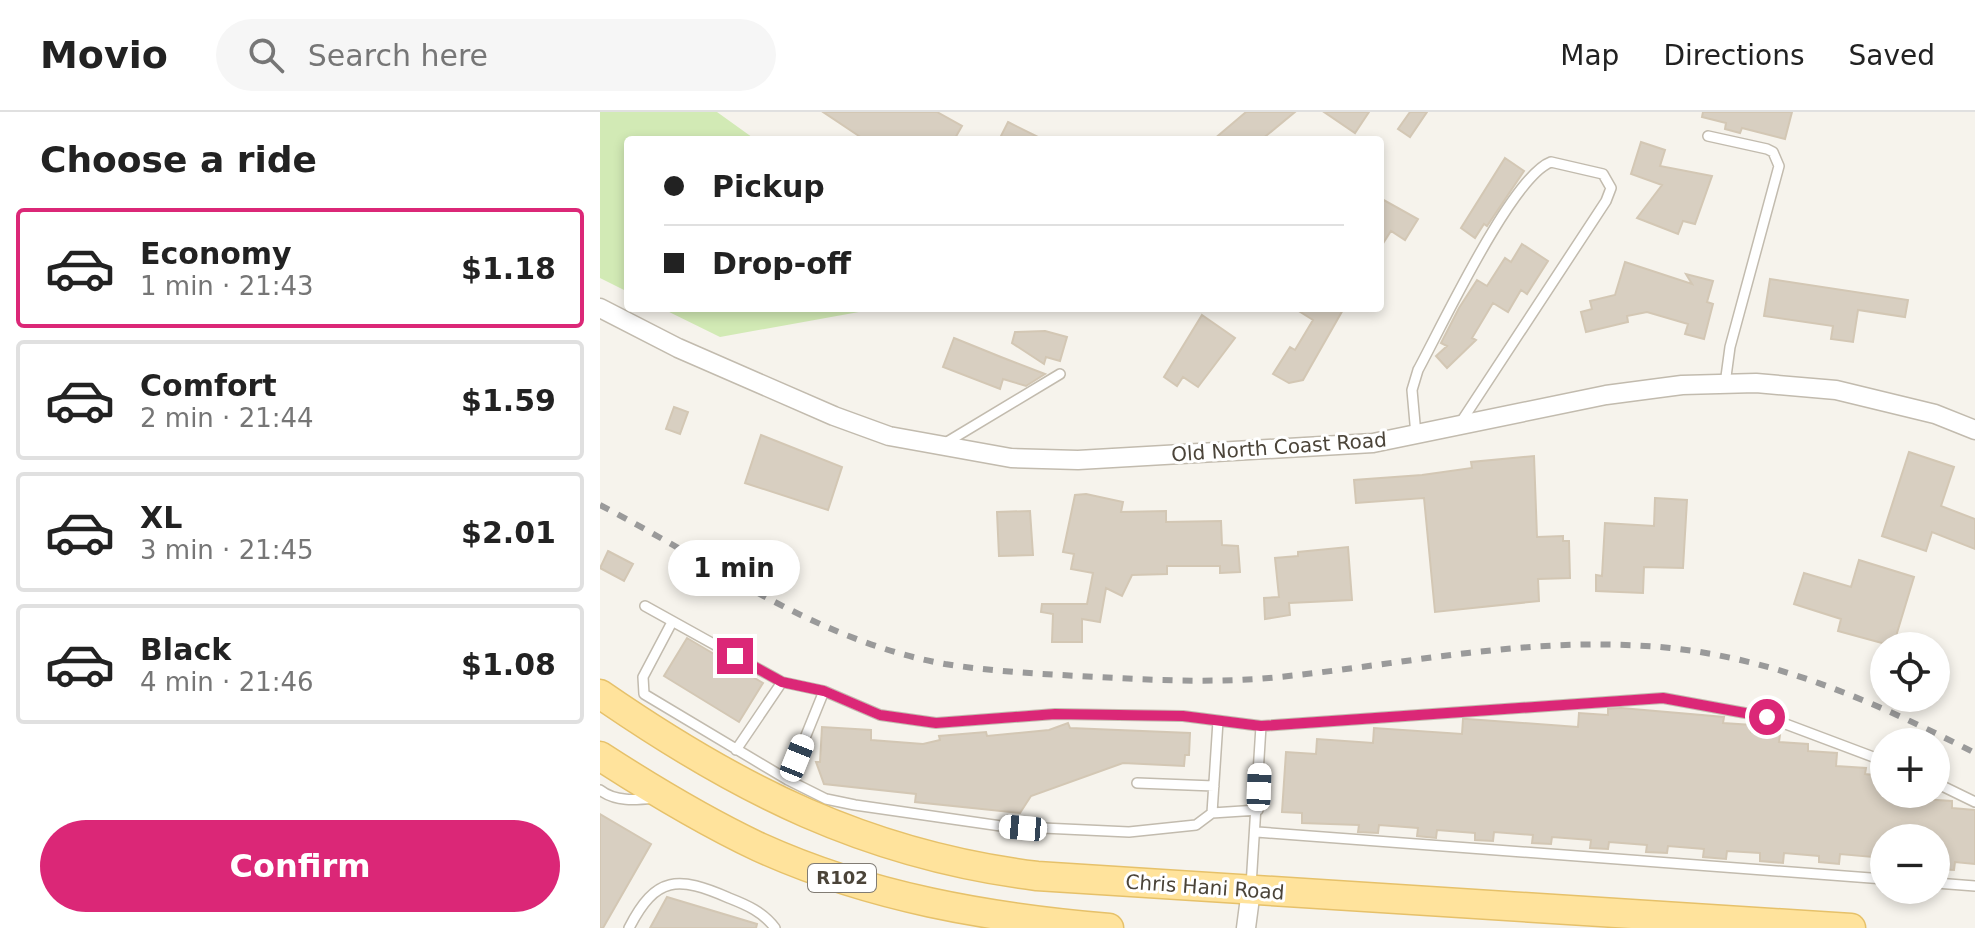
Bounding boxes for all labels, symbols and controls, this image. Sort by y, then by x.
search box [216,19,776,91]
text: Movio [40,33,168,77]
icon: search [244,33,288,77]
text: Search here [308,38,488,73]
text: Map [1560,39,1619,72]
text: Directions [1663,39,1804,72]
text: Saved [1848,39,1935,72]
text: Choose a ride [40,139,317,180]
text: Pickup [712,169,825,204]
icon: car [44,232,116,304]
text: Economy [140,236,292,271]
text: Drop-off [712,246,851,281]
text: $1.18 [461,251,556,286]
text: 1 min · 21:43 [140,271,314,301]
icon: car [44,364,116,436]
text: Comfort [140,368,277,403]
text: $1.59 [461,383,556,418]
text: 2 min · 21:44 [140,403,314,433]
street label: Old North Coast Road [1170,427,1388,467]
icon: car [44,496,116,568]
text: XL [140,500,182,535]
text: $2.01 [461,515,556,550]
text: 3 min · 21:45 [140,535,314,565]
callout: 1 min [669,540,801,596]
text: 1 min [693,553,775,583]
icon: car [44,628,116,700]
text: Black [140,632,231,667]
map controls [1870,632,1950,904]
button: locate [1870,632,1950,712]
route end [717,638,753,674]
text: $1.08 [461,647,556,682]
text: 4 min · 21:46 [140,667,314,697]
route start [1749,699,1785,735]
button: + [1870,728,1950,808]
car [777,731,817,785]
car [1246,763,1272,811]
car [998,814,1048,842]
button: Confirm [40,820,560,912]
button: − [1870,824,1950,904]
road number: R102 [808,864,876,892]
street label: Chris Hani Road [1125,869,1285,905]

